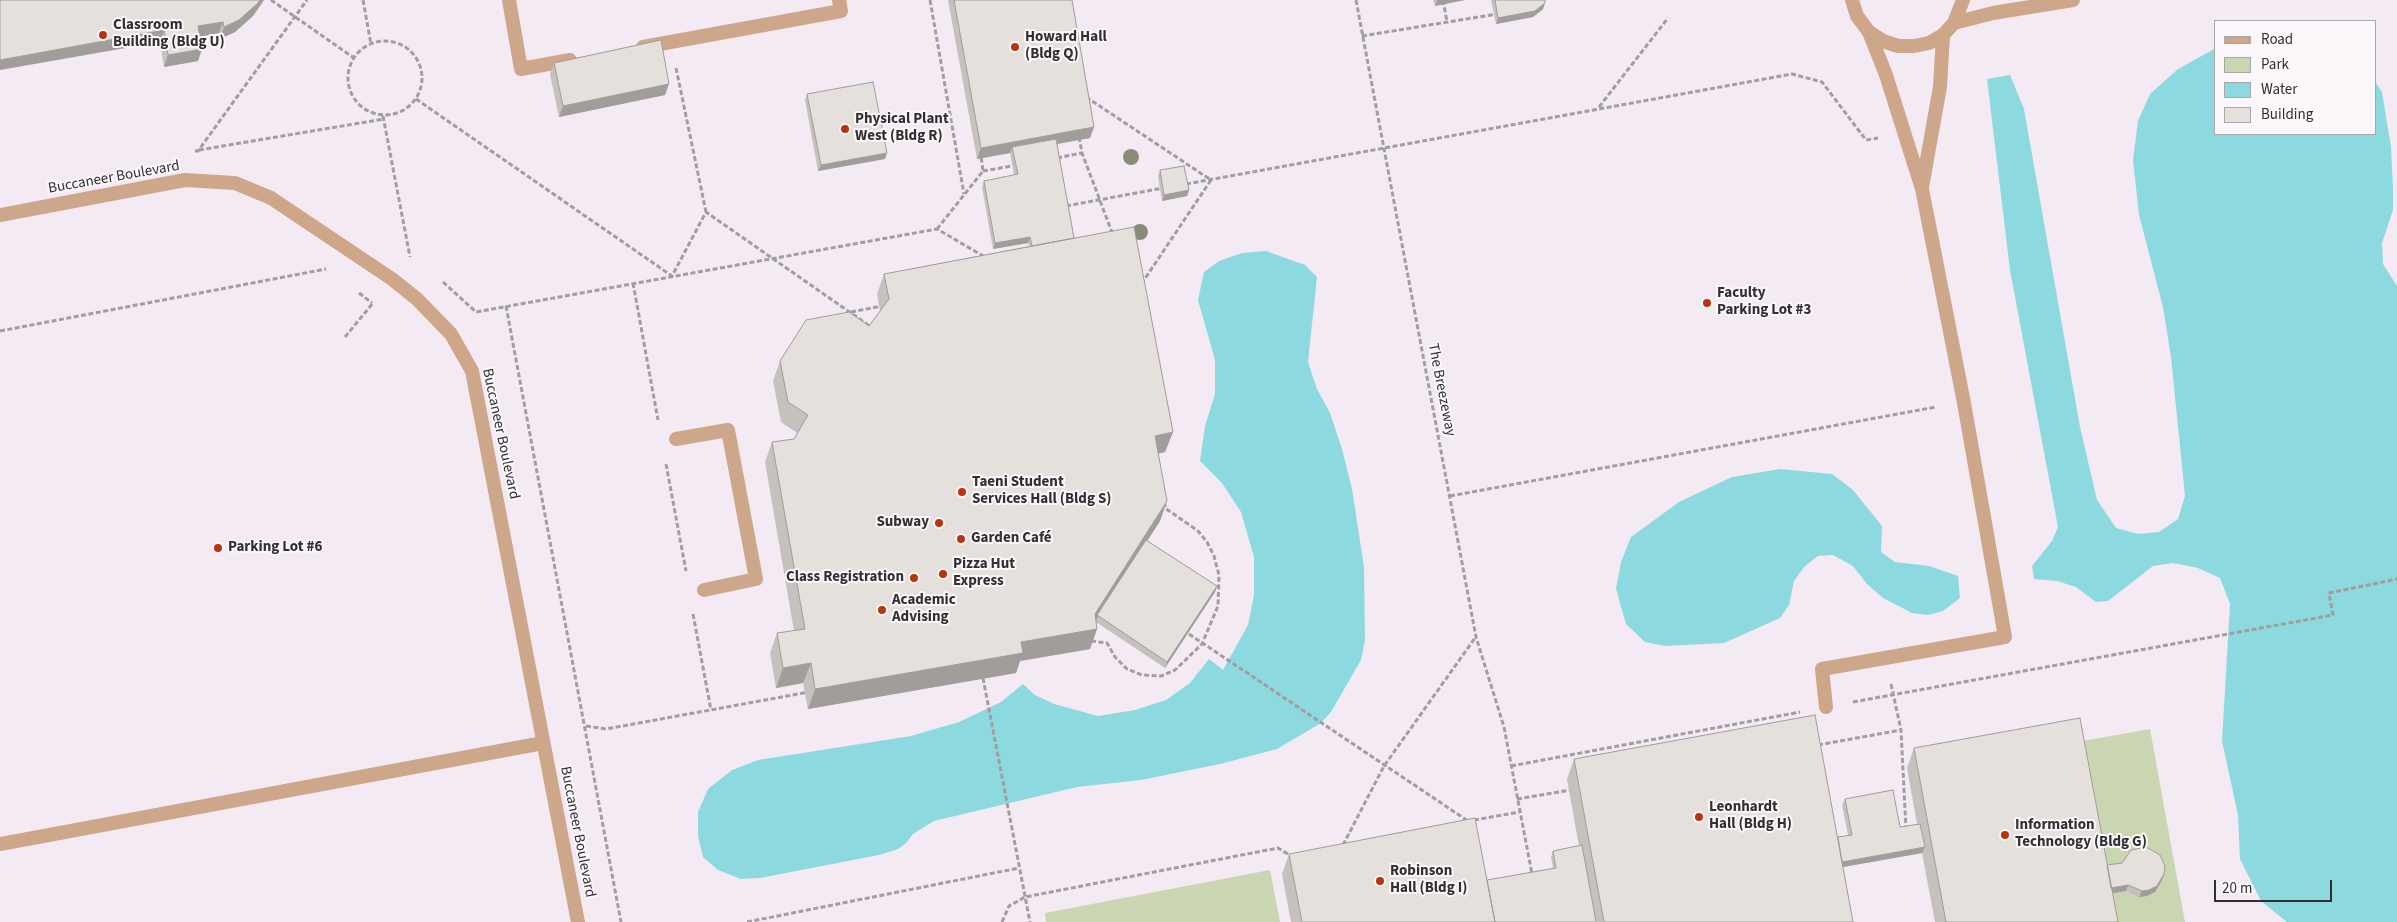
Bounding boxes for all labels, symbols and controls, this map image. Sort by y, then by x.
place label: Classroom Building (Bldg U) [113,17,225,52]
legend [2214,20,2377,135]
marker: Classroom Building (Bldg U) [97,29,109,41]
place label: Howard Hall (Bldg Q) [1025,29,1107,64]
text: Road [2261,29,2293,50]
marker: Howard Hall (Bldg Q) [1009,41,1021,53]
text: Park [2261,54,2289,75]
text: Water [2261,79,2297,100]
text: Building [2261,104,2313,125]
place label: Physical Plant West (Bldg R) [855,111,949,146]
marker: Physical Plant West (Bldg R) [839,123,851,135]
street label: Buccaneer Boulevard [47,158,181,198]
place label: Faculty Parking Lot #3 [1717,285,1811,320]
marker: Faculty Parking Lot #3 [1701,297,1713,309]
street label: The Breezeway [1423,342,1459,438]
street label: Buccaneer Boulevard [477,367,523,501]
place label: Taeni Student Services Hall (Bldg S) [972,474,1111,509]
marker: Taeni Student Services Hall (Bldg S) [956,486,968,498]
place label: Subway [876,514,929,532]
marker: Subway [933,517,945,529]
place label: Garden Café [971,530,1052,548]
marker: Garden Café [955,533,967,545]
place label: Parking Lot #6 [228,539,322,557]
marker: Parking Lot #6 [212,542,224,554]
place label: Pizza Hut Express [953,556,1015,591]
marker: Pizza Hut Express [937,568,949,580]
place label: Class Registration [786,569,904,587]
marker: Class Registration [908,572,920,584]
place label: Academic Advising [892,592,956,627]
marker: Academic Advising [876,604,888,616]
street label: Buccaneer Boulevard [555,765,599,899]
place label: Leonhardt Hall (Bldg H) [1709,799,1792,834]
marker: Leonhardt Hall (Bldg H) [1693,811,1705,823]
place label: Information Technology (Bldg G) [2015,817,2147,852]
marker: Information Technology (Bldg G) [1999,829,2011,841]
place label: Robinson Hall (Bldg I) [1390,863,1467,898]
scale bar [2217,870,2334,902]
marker: Robinson Hall (Bldg I) [1374,875,1386,887]
text: 20 m [2222,878,2252,899]

